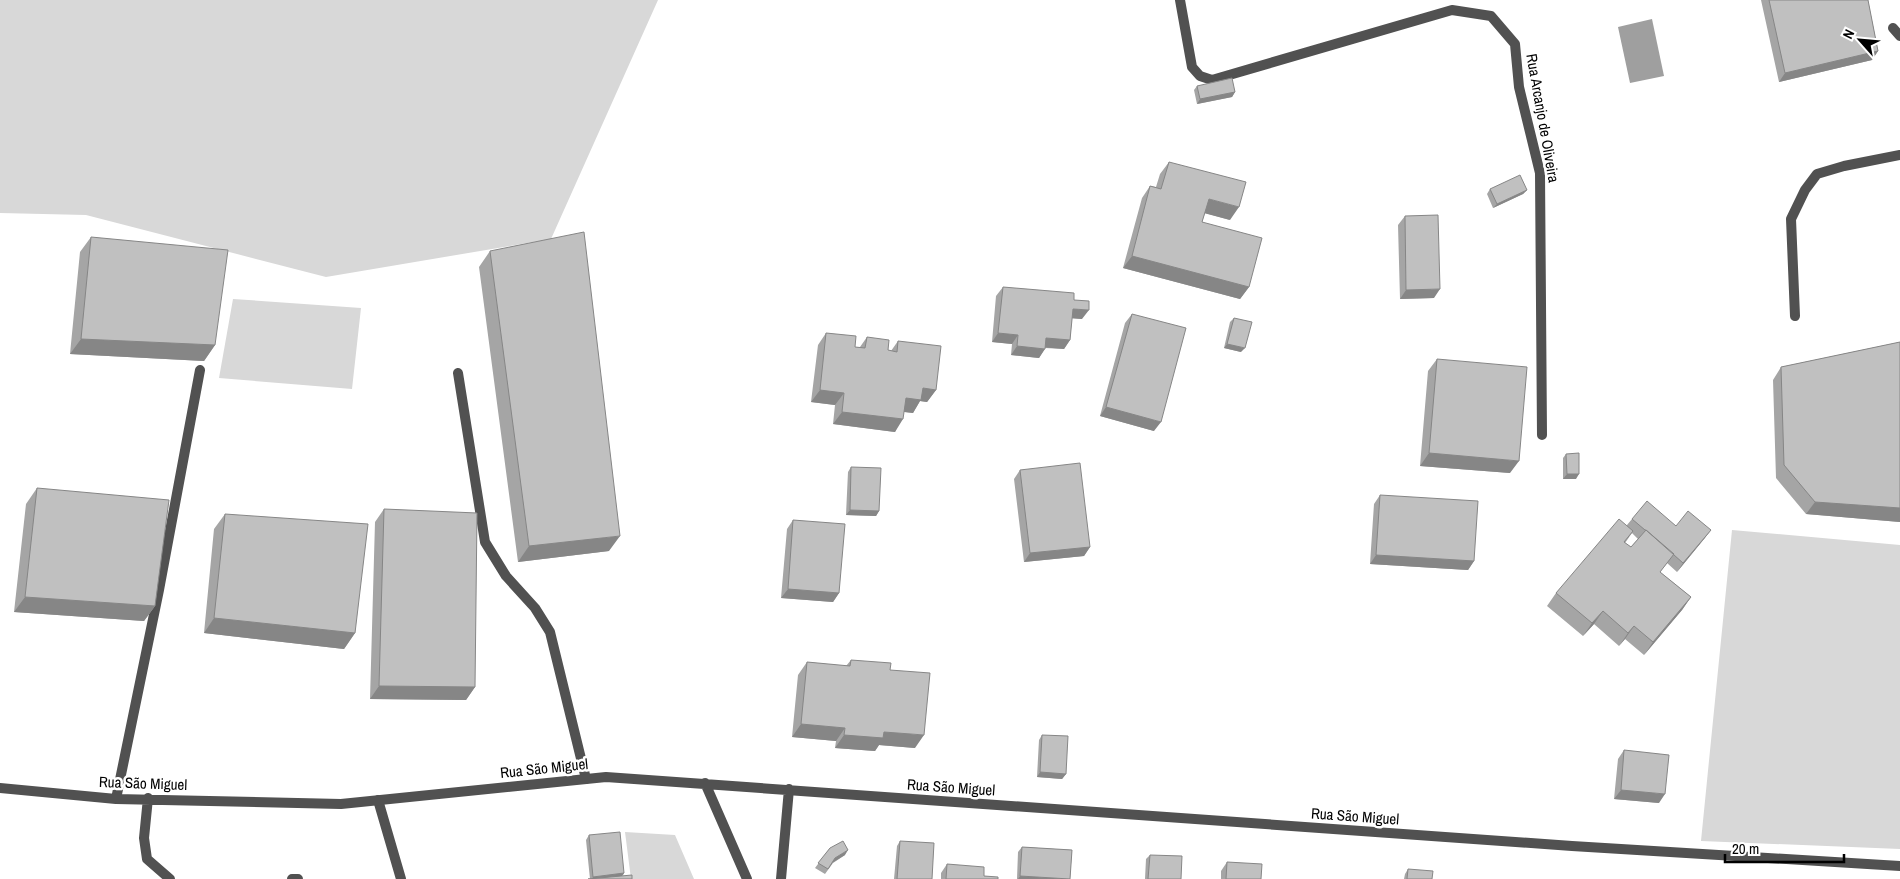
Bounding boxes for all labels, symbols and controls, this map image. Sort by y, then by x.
north arrow [1835,15,1885,65]
text: N [1839,26,1858,42]
street label: Rua Arcanjo de Oliveira [1521,52,1565,184]
street label: Rua São Miguel [499,753,589,783]
street label: Rua São Miguel [99,771,187,795]
street label: Rua São Miguel [906,773,996,801]
street label: Rua São Miguel [1310,802,1400,830]
scale bar [1725,832,1844,864]
text: 20 m [1732,838,1759,859]

